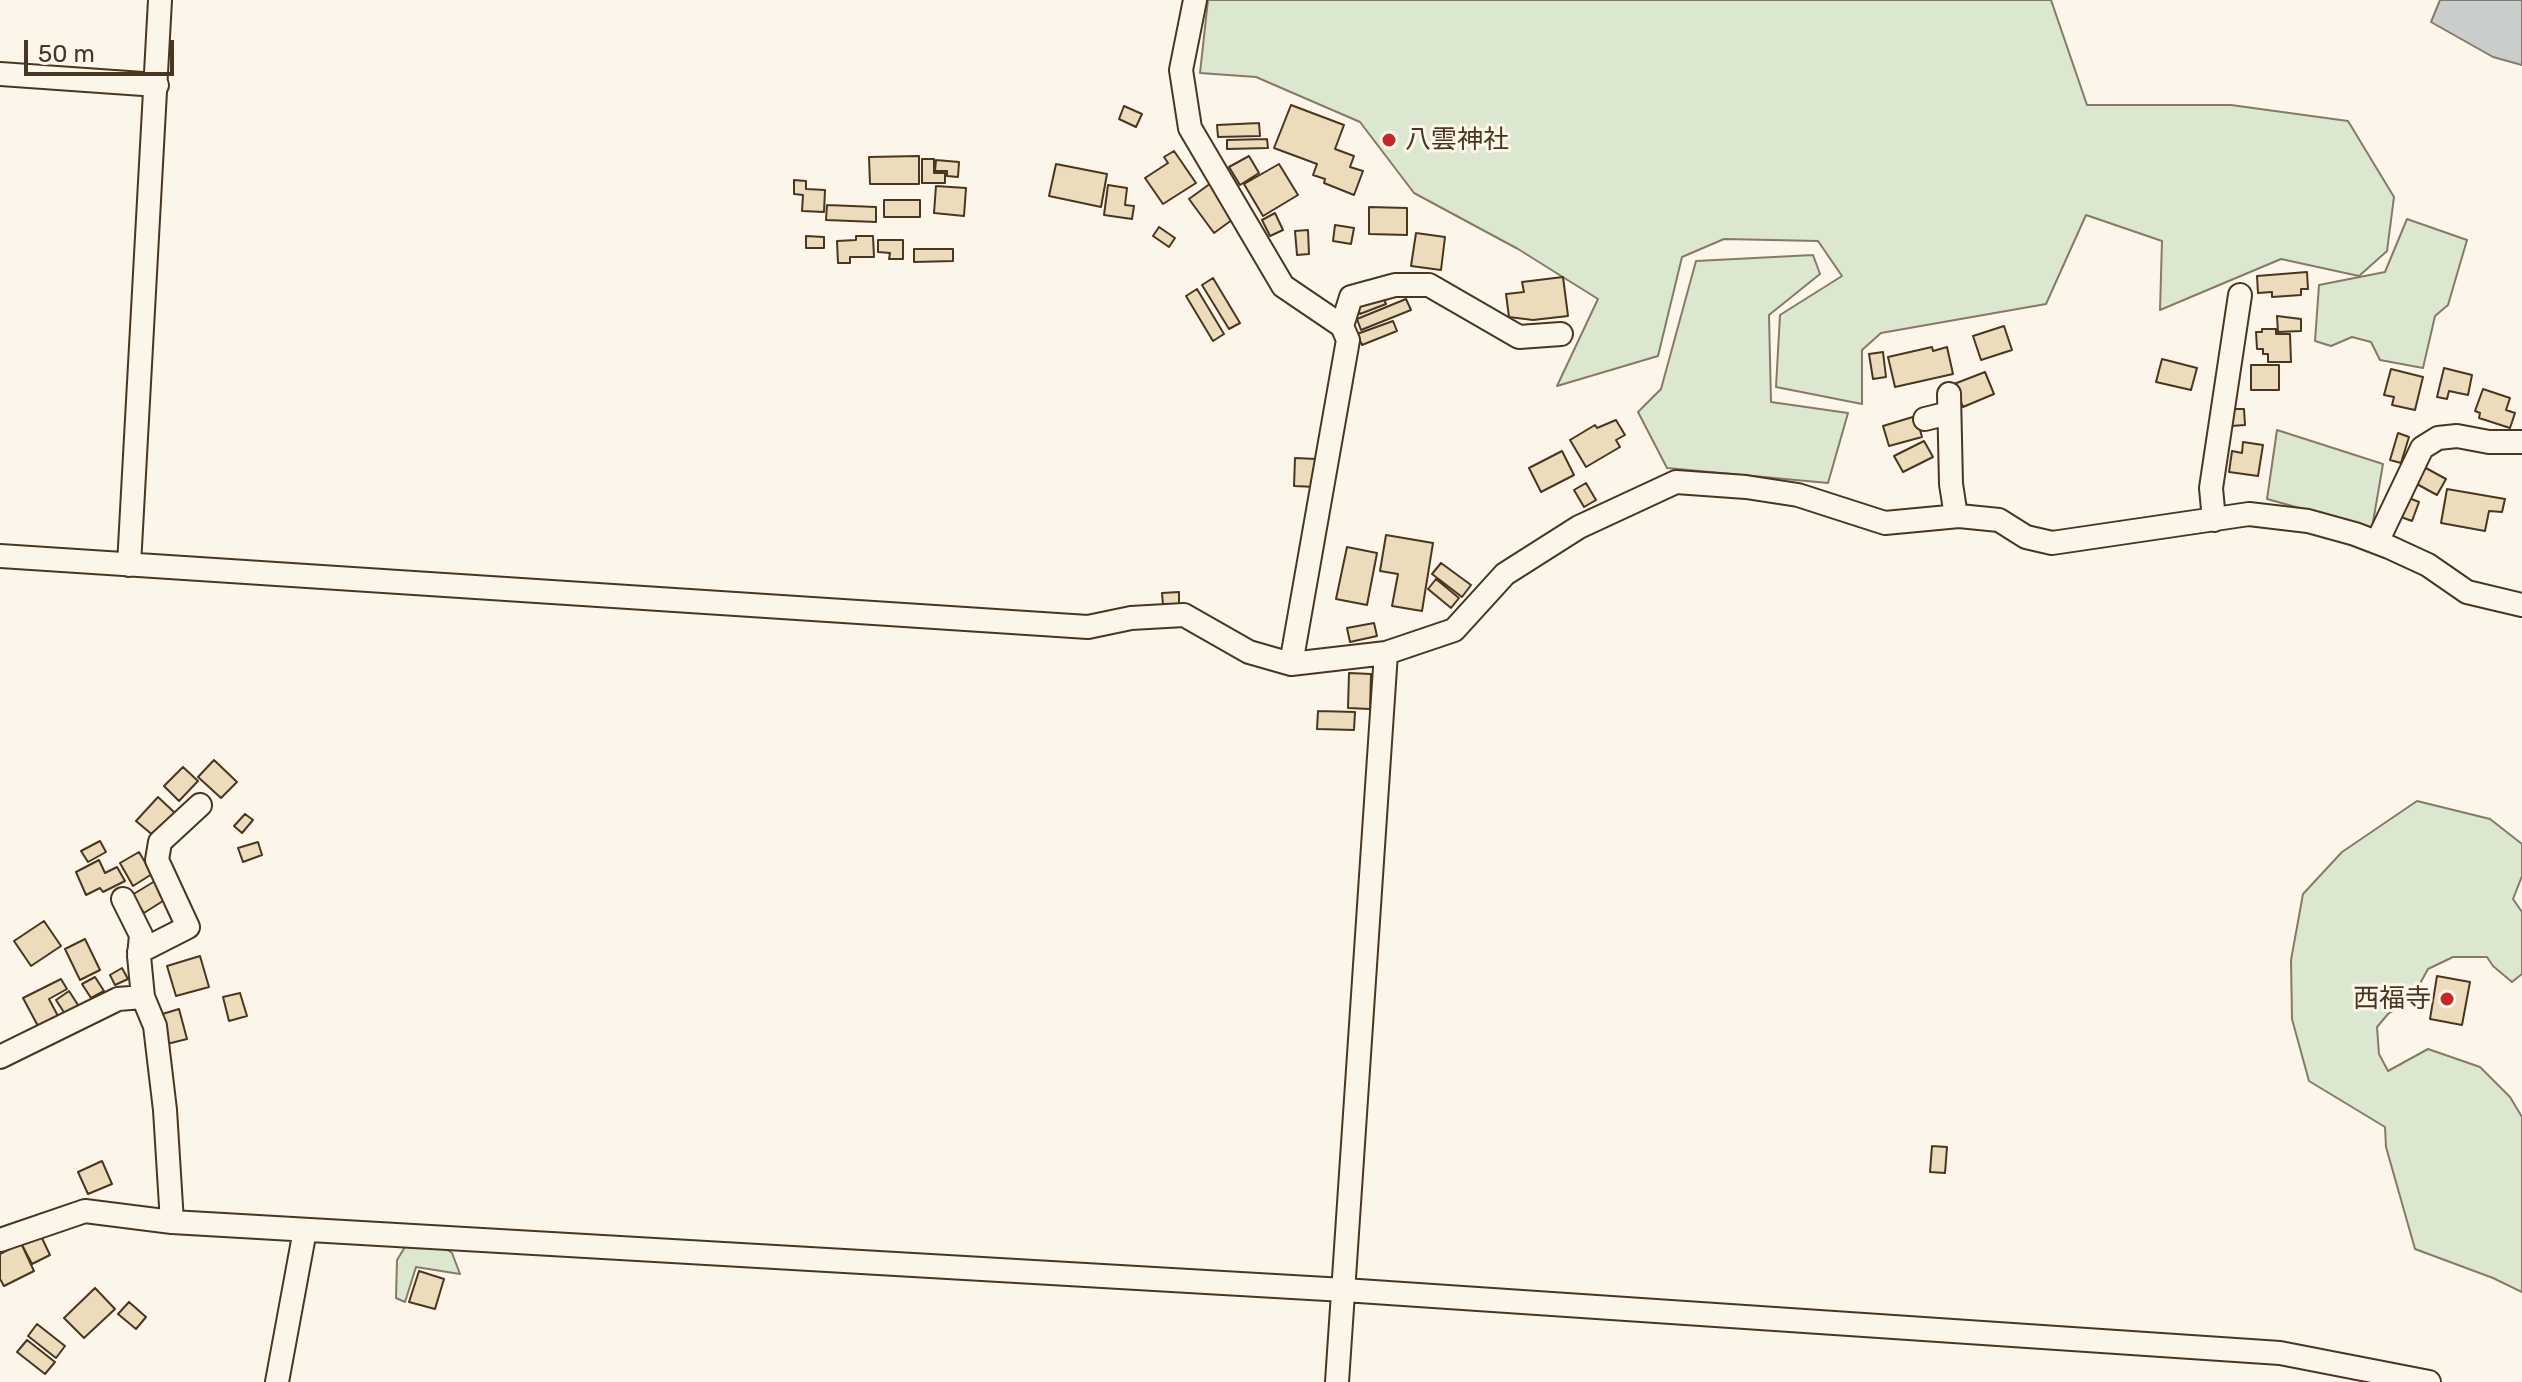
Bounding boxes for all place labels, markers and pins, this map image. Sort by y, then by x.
place label: 八雲神社 [1405,124,1509,156]
marker: 八雲神社 [1380,131,1398,149]
place label: 西福寺 [2353,983,2431,1015]
marker: 西福寺 [2438,990,2456,1008]

